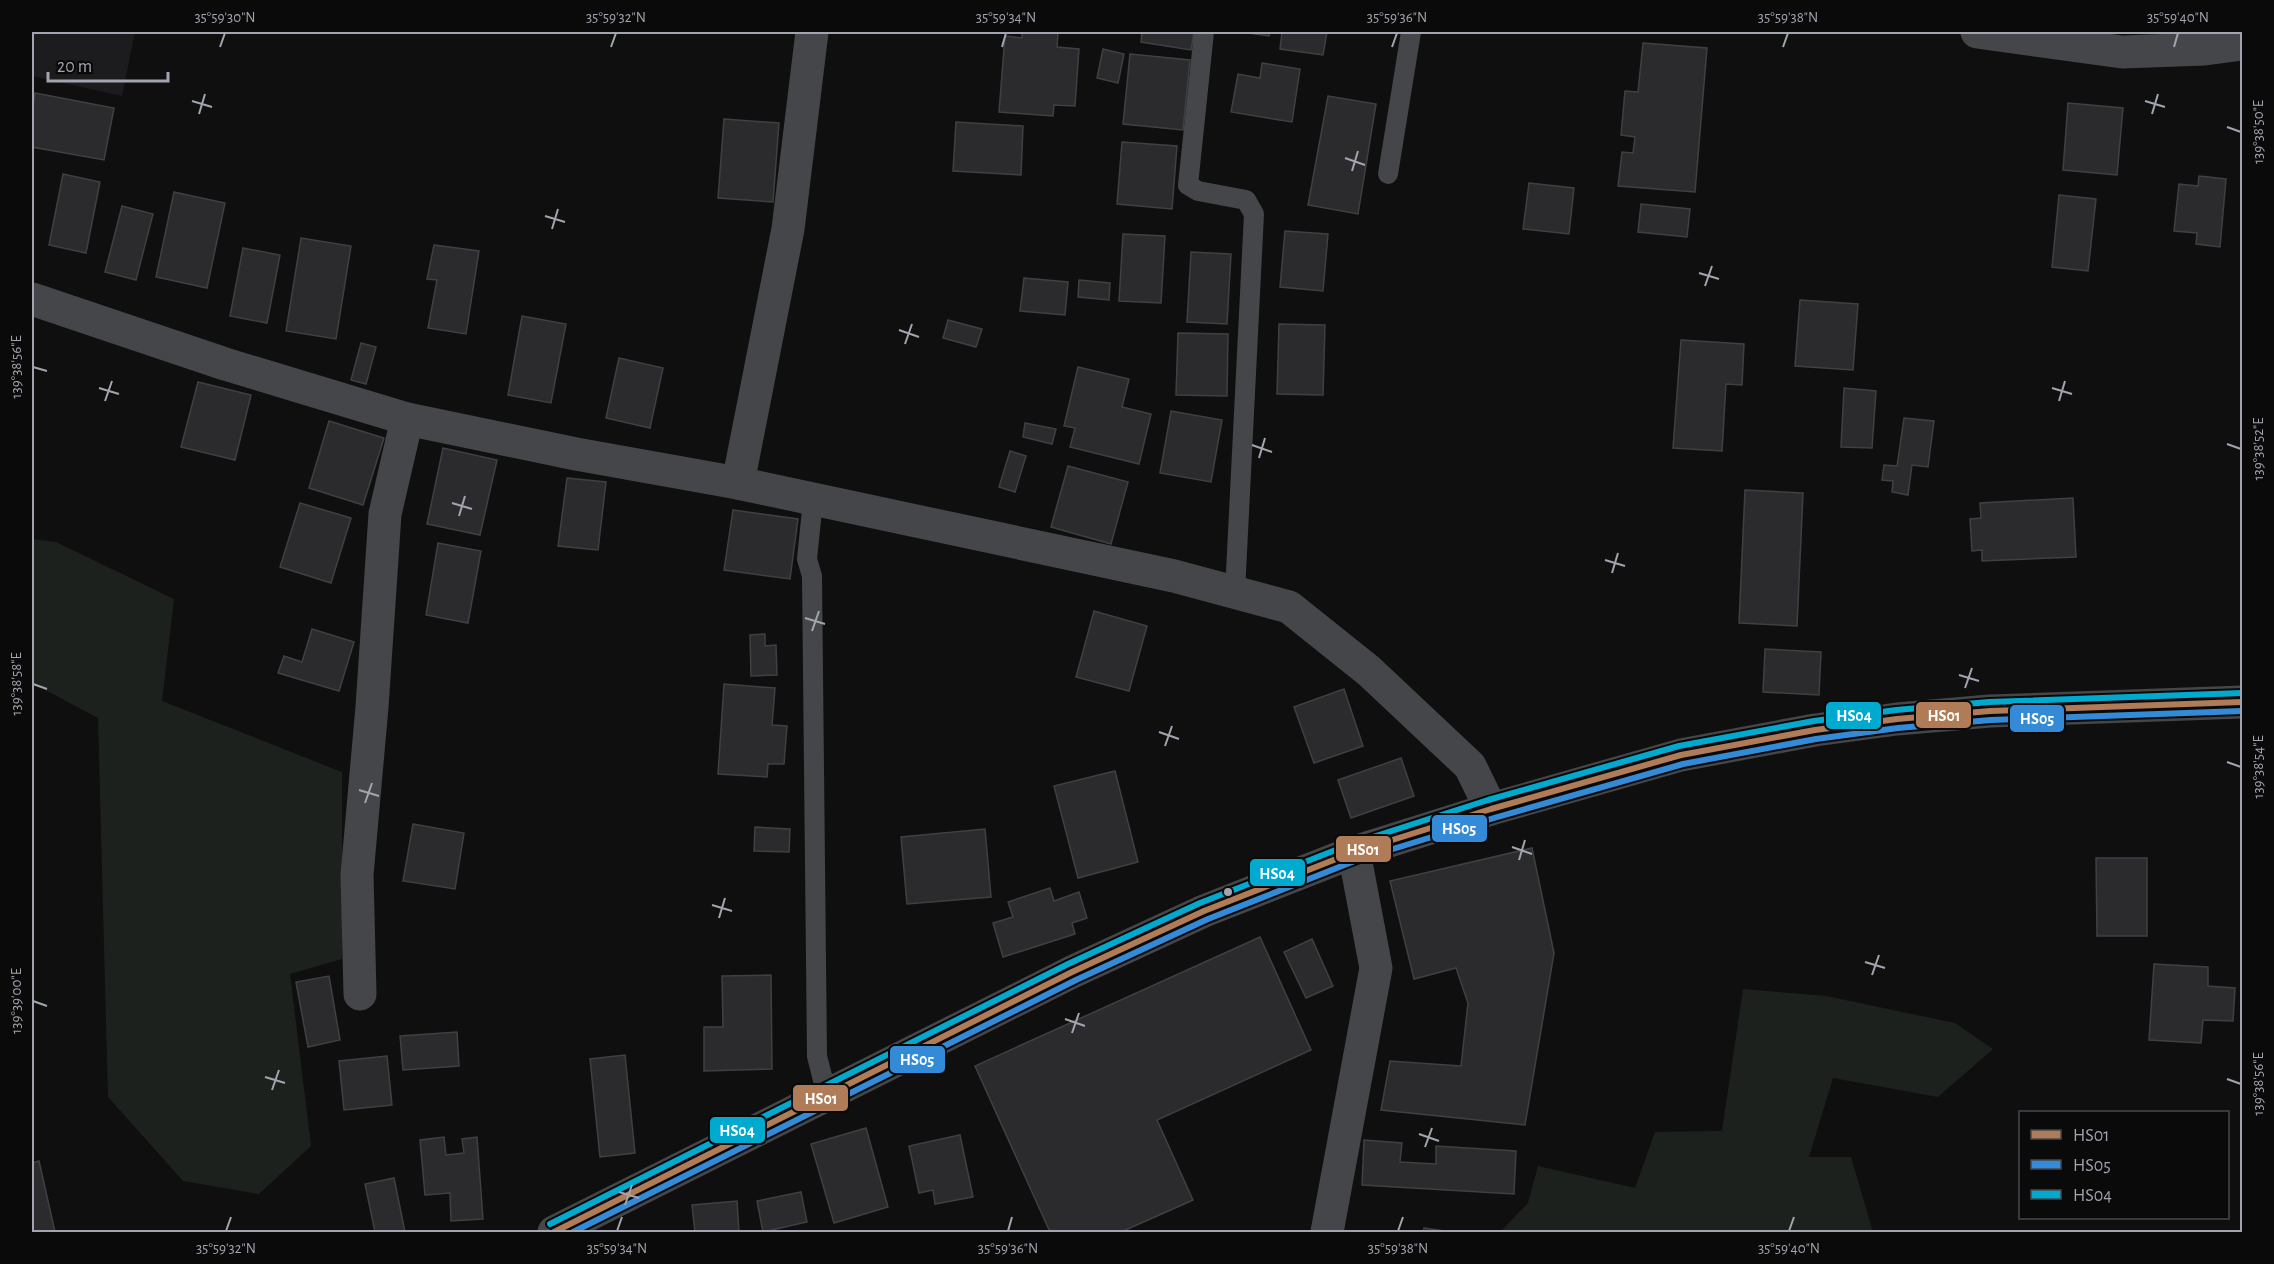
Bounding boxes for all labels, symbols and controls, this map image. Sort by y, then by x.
text: 35°59'30"N [194,10,256,25]
text: 35°59'32"N [586,10,646,25]
text: 35°59'34"N [976,10,1036,25]
text: 35°59'36"N [1367,10,1427,25]
text: 35°59'38"N [1758,10,1818,25]
text: 35°59'40"N [2147,10,2209,25]
scale bar [48,45,168,83]
text: 20 m [57,58,92,76]
text: 139°38'50"E [2251,100,2266,164]
text: 139°38'56"E [9,335,24,399]
text: 139°38'52"E [2251,417,2266,481]
text: 139°38'58"E [9,652,24,716]
line badge: HS04 [1825,701,1882,730]
line badge: HS01 [1915,701,1972,729]
line badge: HS05 [2009,704,2065,733]
text: HS04 [1836,708,1872,724]
text: HS01 [1927,708,1961,724]
text: HS05 [2020,711,2054,727]
text: 139°38'54"E [2251,735,2266,799]
line badge: HS05 [1431,814,1488,843]
text: HS05 [1442,821,1476,837]
line badge: HS01 [1335,835,1392,863]
text: HS01 [1346,842,1380,858]
line badge: HS04 [1249,858,1306,887]
text: HS04 [1259,866,1295,882]
unlabelled marker [1222,886,1234,898]
text: 139°39'00"E [9,968,24,1034]
line badge: HS05 [889,1045,946,1074]
text: HS05 [900,1052,934,1068]
text: 139°38'56"E [2251,1052,2266,1116]
line badge: HS01 [792,1084,849,1112]
text: HS01 [804,1091,838,1107]
legend [2019,1111,2229,1219]
line badge: HS04 [709,1116,766,1144]
text: HS04 [719,1123,755,1139]
text: HS01 [2073,1127,2110,1145]
text: HS05 [2073,1157,2111,1175]
text: HS04 [2073,1187,2112,1205]
text: 35°59'32"N [196,1241,256,1256]
text: 35°59'34"N [587,1241,647,1256]
text: 35°59'36"N [978,1241,1038,1256]
text: 35°59'38"N [1368,1241,1428,1256]
text: 35°59'40"N [1758,1241,1820,1256]

